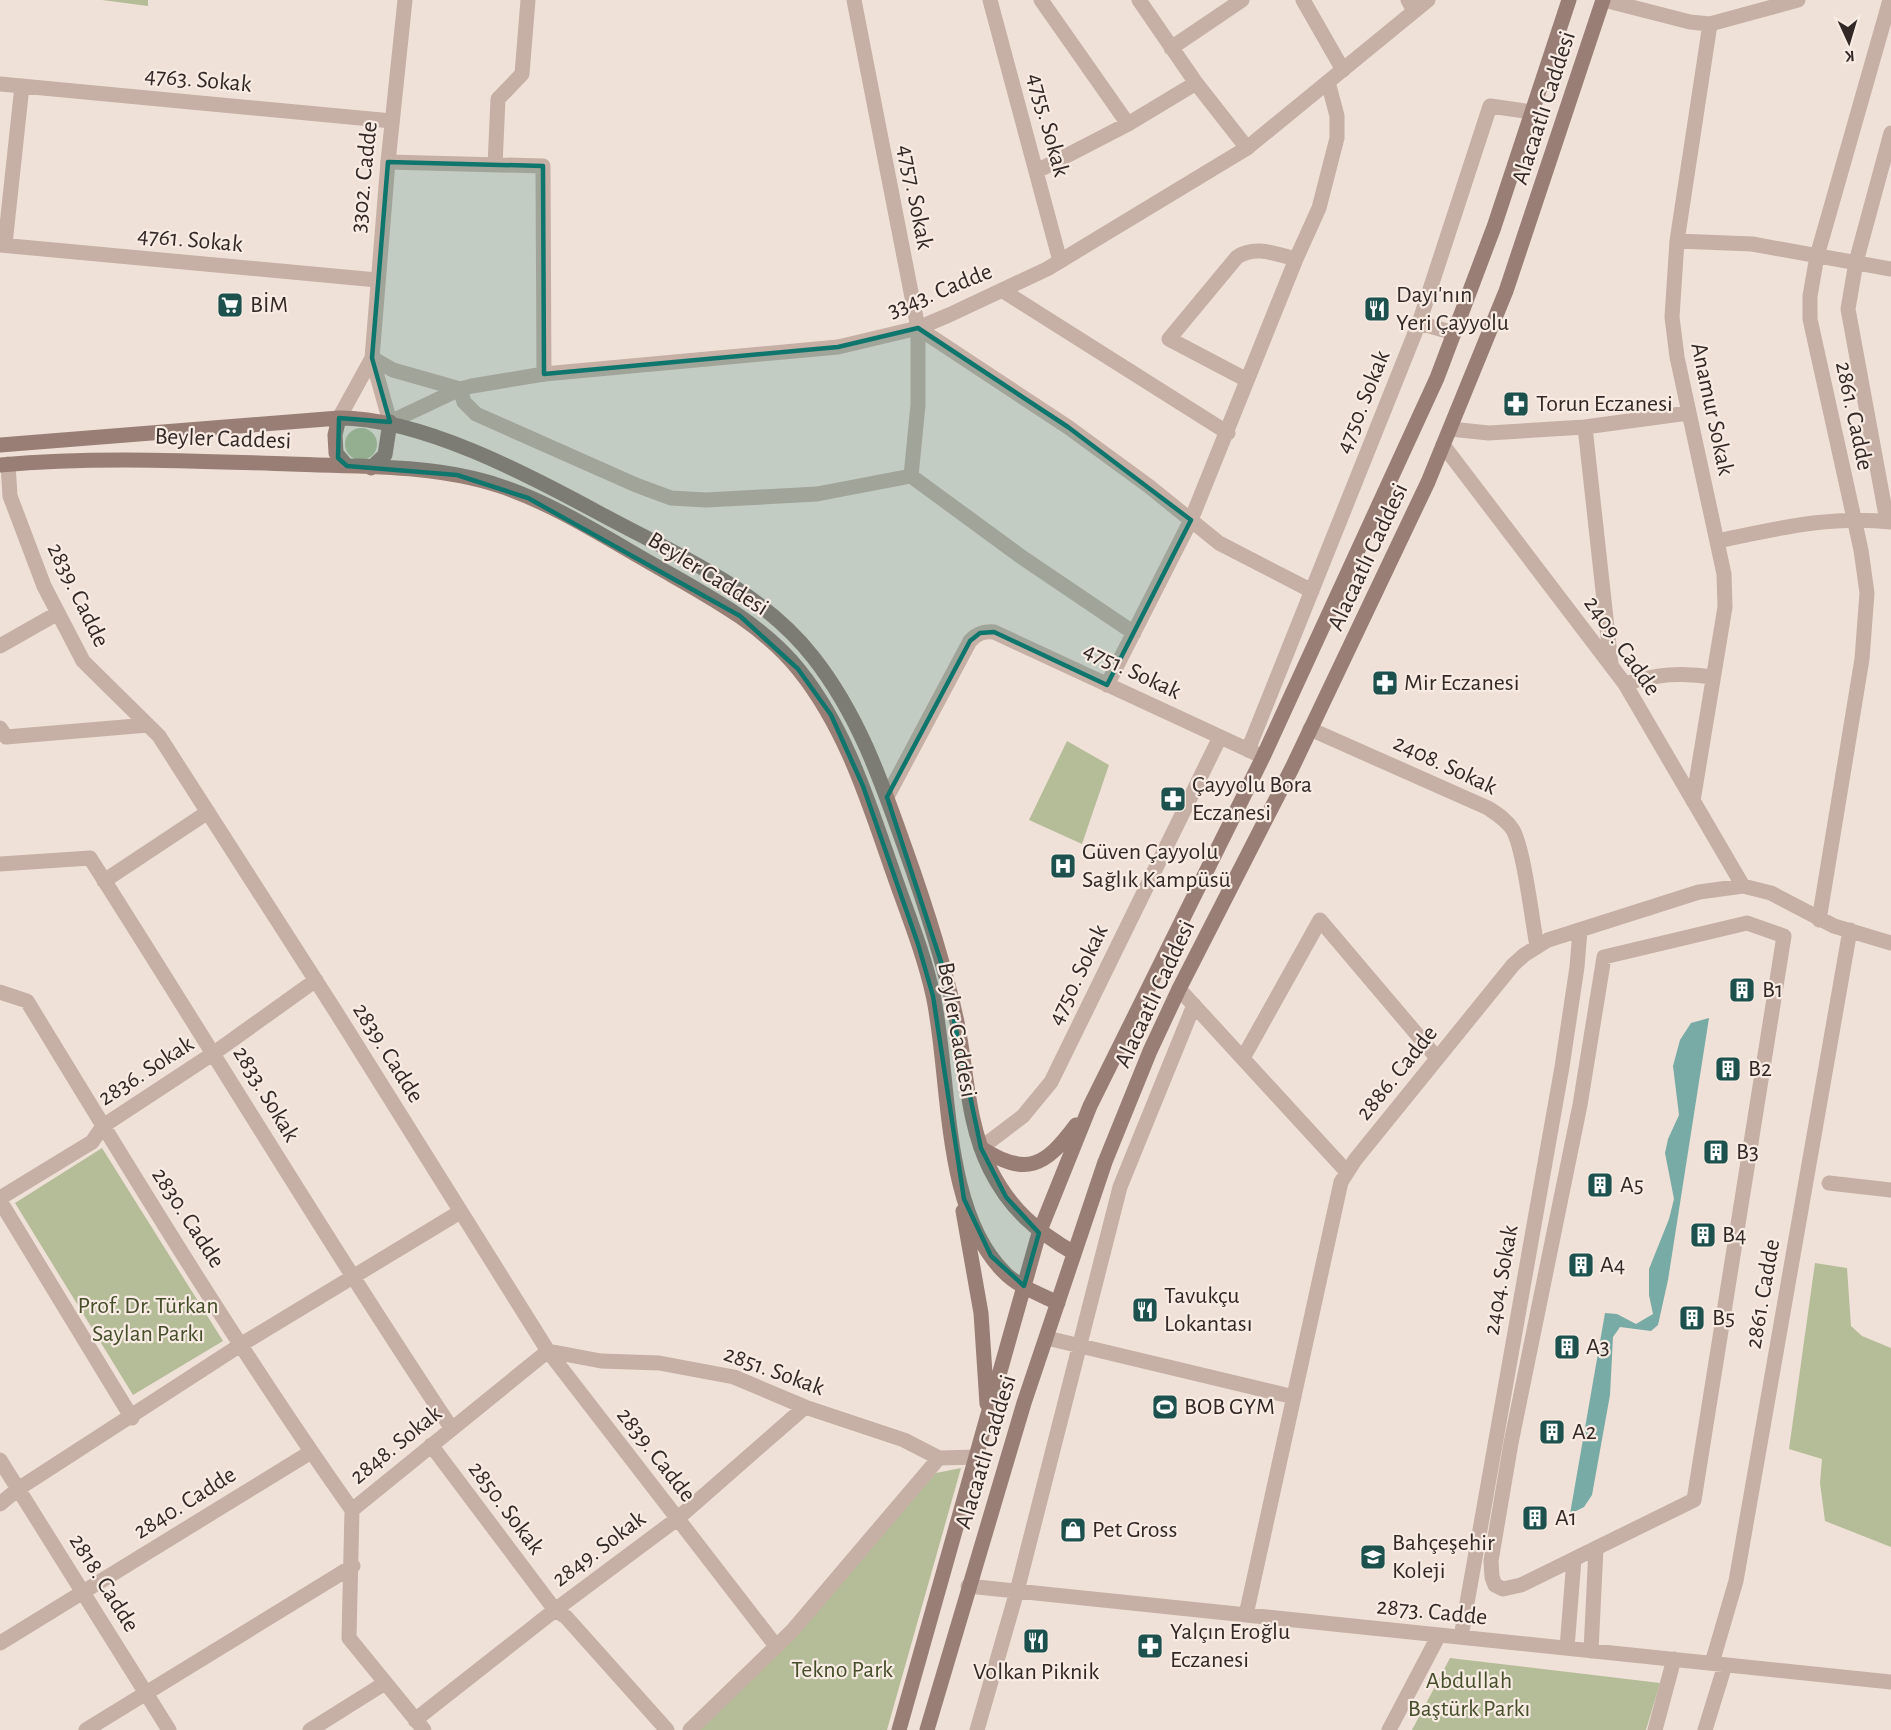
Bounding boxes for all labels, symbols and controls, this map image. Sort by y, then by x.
north arrow [1819,12,1879,72]
street label: Alacaatlı Caddesi [1508,28,1580,188]
text: K [1844,48,1855,64]
street label: 4763. Sokak [144,63,253,97]
street label: 4755. Sokak [1023,71,1073,179]
street label: 3302. Cadde [346,120,382,234]
street label: 4757. Sokak [893,143,937,251]
street label: 4761. Sokak [136,223,244,257]
street label: 3343. Cadde [884,259,996,323]
place label: Dayı'nın Yeri Çayyolu [1396,283,1509,335]
supermarket icon: BİM [215,290,245,320]
place label: BİM [250,292,288,317]
restaurant icon: Dayı'nın Yeri Çayyolu [1362,294,1392,324]
street label: Anamur Sokak [1686,341,1738,478]
street label: 4750. Sokak [1331,347,1395,457]
street label: 2861. Cadde [1831,359,1877,473]
pharmacy icon: Torun Eczanesi [1501,389,1531,419]
place label: Torun Eczanesi [1536,392,1673,416]
street label: Beyler Caddesi [154,425,292,453]
street label: Alacaatlı Caddesi [1323,480,1413,634]
street label: Beyler Caddesi [644,528,772,620]
street label: 2839. Cadde [43,539,113,651]
street label: 2409. Cadde [1579,592,1665,700]
street label: 4751. Sokak [1080,638,1184,704]
pharmacy icon: Mir Eczanesi [1370,668,1400,698]
place label: Mir Eczanesi [1404,671,1520,695]
street label: 2408. Sokak [1390,731,1500,799]
place label: Çayyolu Bora Eczanesi [1192,773,1312,825]
pharmacy icon: Çayyolu Bora Eczanesi [1158,784,1188,814]
place label: Güven Çayyolu Sağlık Kampüsü [1082,840,1231,892]
hospital icon: Güven Çayyolu Sağlık Kampüsü [1048,851,1078,881]
street label: Alacaatlı Caddesi [1110,917,1200,1071]
street label: 4750. Sokak [1043,921,1113,1029]
street label: Beyler Caddesi [933,961,981,1099]
building icon: B1 [1727,975,1757,1005]
place label: B1 [1762,978,1783,1002]
street label: 2839. Cadde [348,999,428,1107]
street label: 2886. Cadde [1352,1021,1442,1125]
street label: 2836. Sokak [94,1031,198,1110]
street label: 2833. Sokak [228,1042,304,1146]
building icon: B2 [1713,1054,1743,1084]
place label: B2 [1748,1057,1772,1081]
building icon: B3 [1701,1137,1731,1167]
place label: B3 [1736,1140,1759,1164]
street label: 2830. Cadde [147,1164,229,1272]
building icon: A5 [1585,1170,1615,1200]
place label: A5 [1620,1173,1644,1197]
building icon: B4 [1688,1220,1718,1250]
street label: 2404. Sokak [1480,1223,1522,1337]
place label: B4 [1722,1223,1746,1247]
street label: 2861. Cadde [1742,1237,1784,1351]
building icon: A4 [1566,1250,1596,1280]
place label: A4 [1600,1253,1625,1277]
place label: Tavukçu Lokantası [1164,1284,1253,1336]
park label: Prof. Dr. Türkan Saylan Parkı [77,1294,219,1346]
restaurant icon: Tavukçu Lokantası [1130,1295,1160,1325]
building icon: B5 [1677,1303,1707,1333]
place label: B5 [1712,1306,1735,1330]
building icon: A3 [1552,1332,1582,1362]
place label: A3 [1586,1335,1610,1359]
street label: 2851. Sokak [720,1342,828,1400]
street label: Alacaatlı Caddesi [951,1372,1021,1532]
sports icon: BOB GYM [1150,1392,1180,1422]
place label: BOB GYM [1184,1395,1275,1419]
street label: 2848. Sokak [346,1401,446,1489]
street label: 2839. Cadde [612,1403,700,1507]
building icon: A2 [1537,1417,1567,1447]
place label: A2 [1572,1420,1597,1444]
street label: 2850. Sokak [463,1457,549,1559]
street label: 2840. Cadde [130,1462,240,1544]
building icon: A1 [1520,1503,1550,1533]
street label: 2849. Sokak [548,1506,650,1592]
place label: A1 [1555,1506,1577,1530]
shop icon: Pet Gross [1058,1515,1088,1545]
place label: Pet Gross [1092,1518,1177,1542]
street label: 2818. Cadde [64,1530,144,1636]
place label: Bahçeşehir Koleji [1392,1531,1495,1583]
school or university icon: Bahçeşehir Koleji [1358,1542,1388,1572]
street label: 2873. Cadde [1375,1594,1489,1630]
place label: Yalçın Eroğlu Eczanesi [1170,1620,1290,1672]
restaurant icon: Volkan Piknik [1021,1626,1051,1656]
pharmacy icon: Yalçın Eroğlu Eczanesi [1135,1631,1165,1661]
park label: Tekno Park [791,1658,893,1682]
place label: Volkan Piknik [973,1660,1099,1684]
park label: Abdullah Baştürk Parkı [1408,1669,1530,1721]

